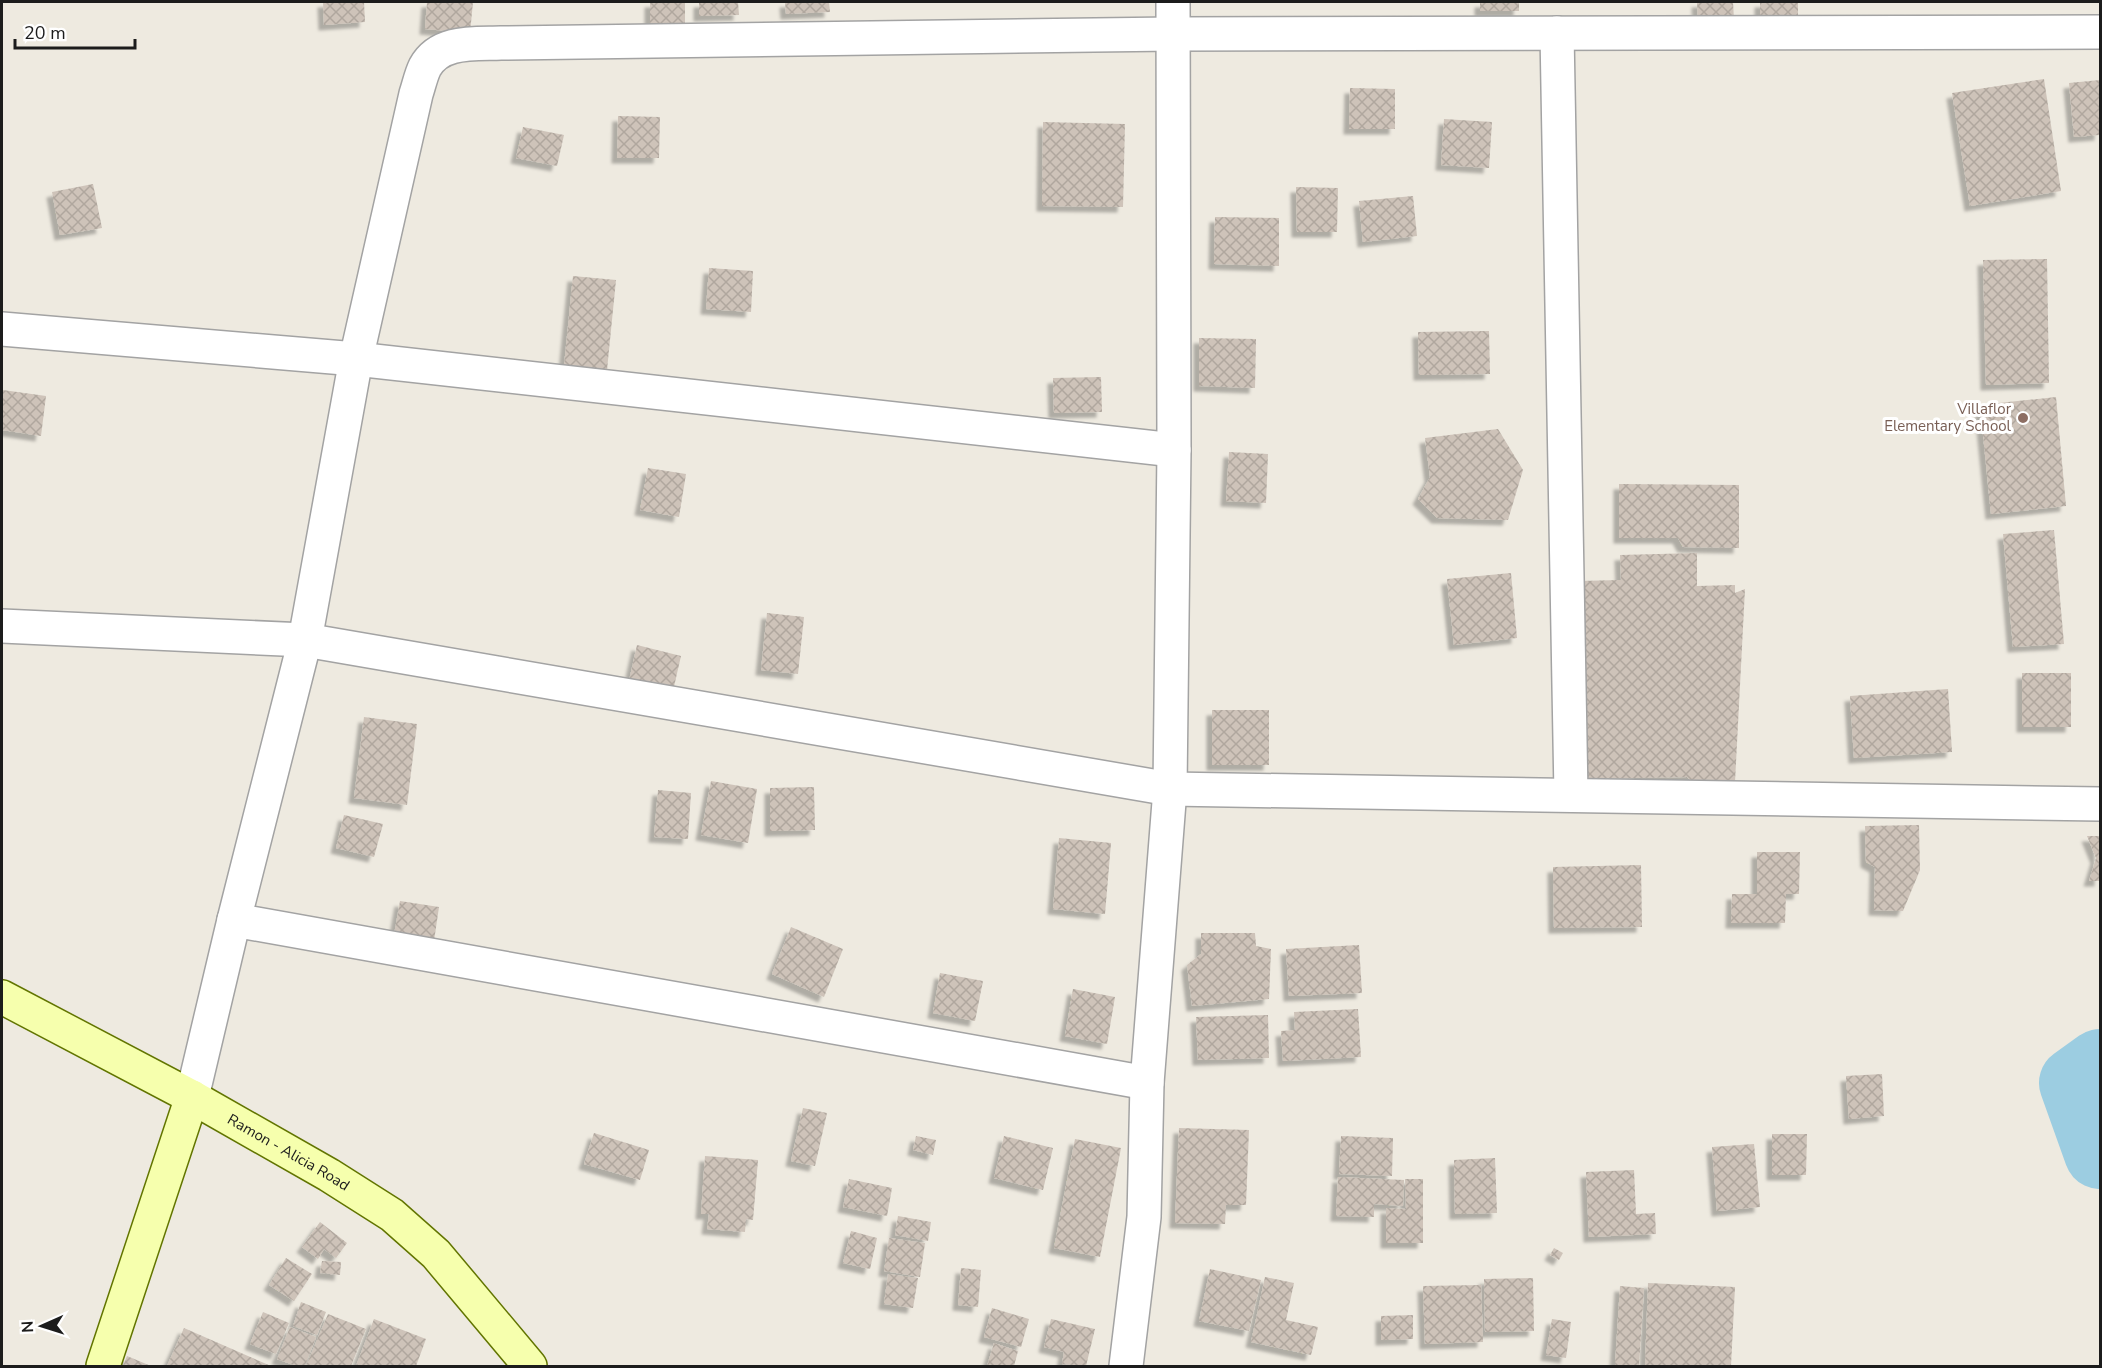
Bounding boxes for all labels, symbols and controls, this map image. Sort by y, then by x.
scale bar [15,12,135,50]
text: 20 m [24,21,66,45]
place label: Villaflor Elementary School [1884,399,2012,436]
marker: Villaflor Elementary School [2016,411,2030,425]
street label: Ramon - Alicia Road [224,1109,353,1196]
north arrow [12,1296,72,1356]
text: N [17,1320,39,1333]

